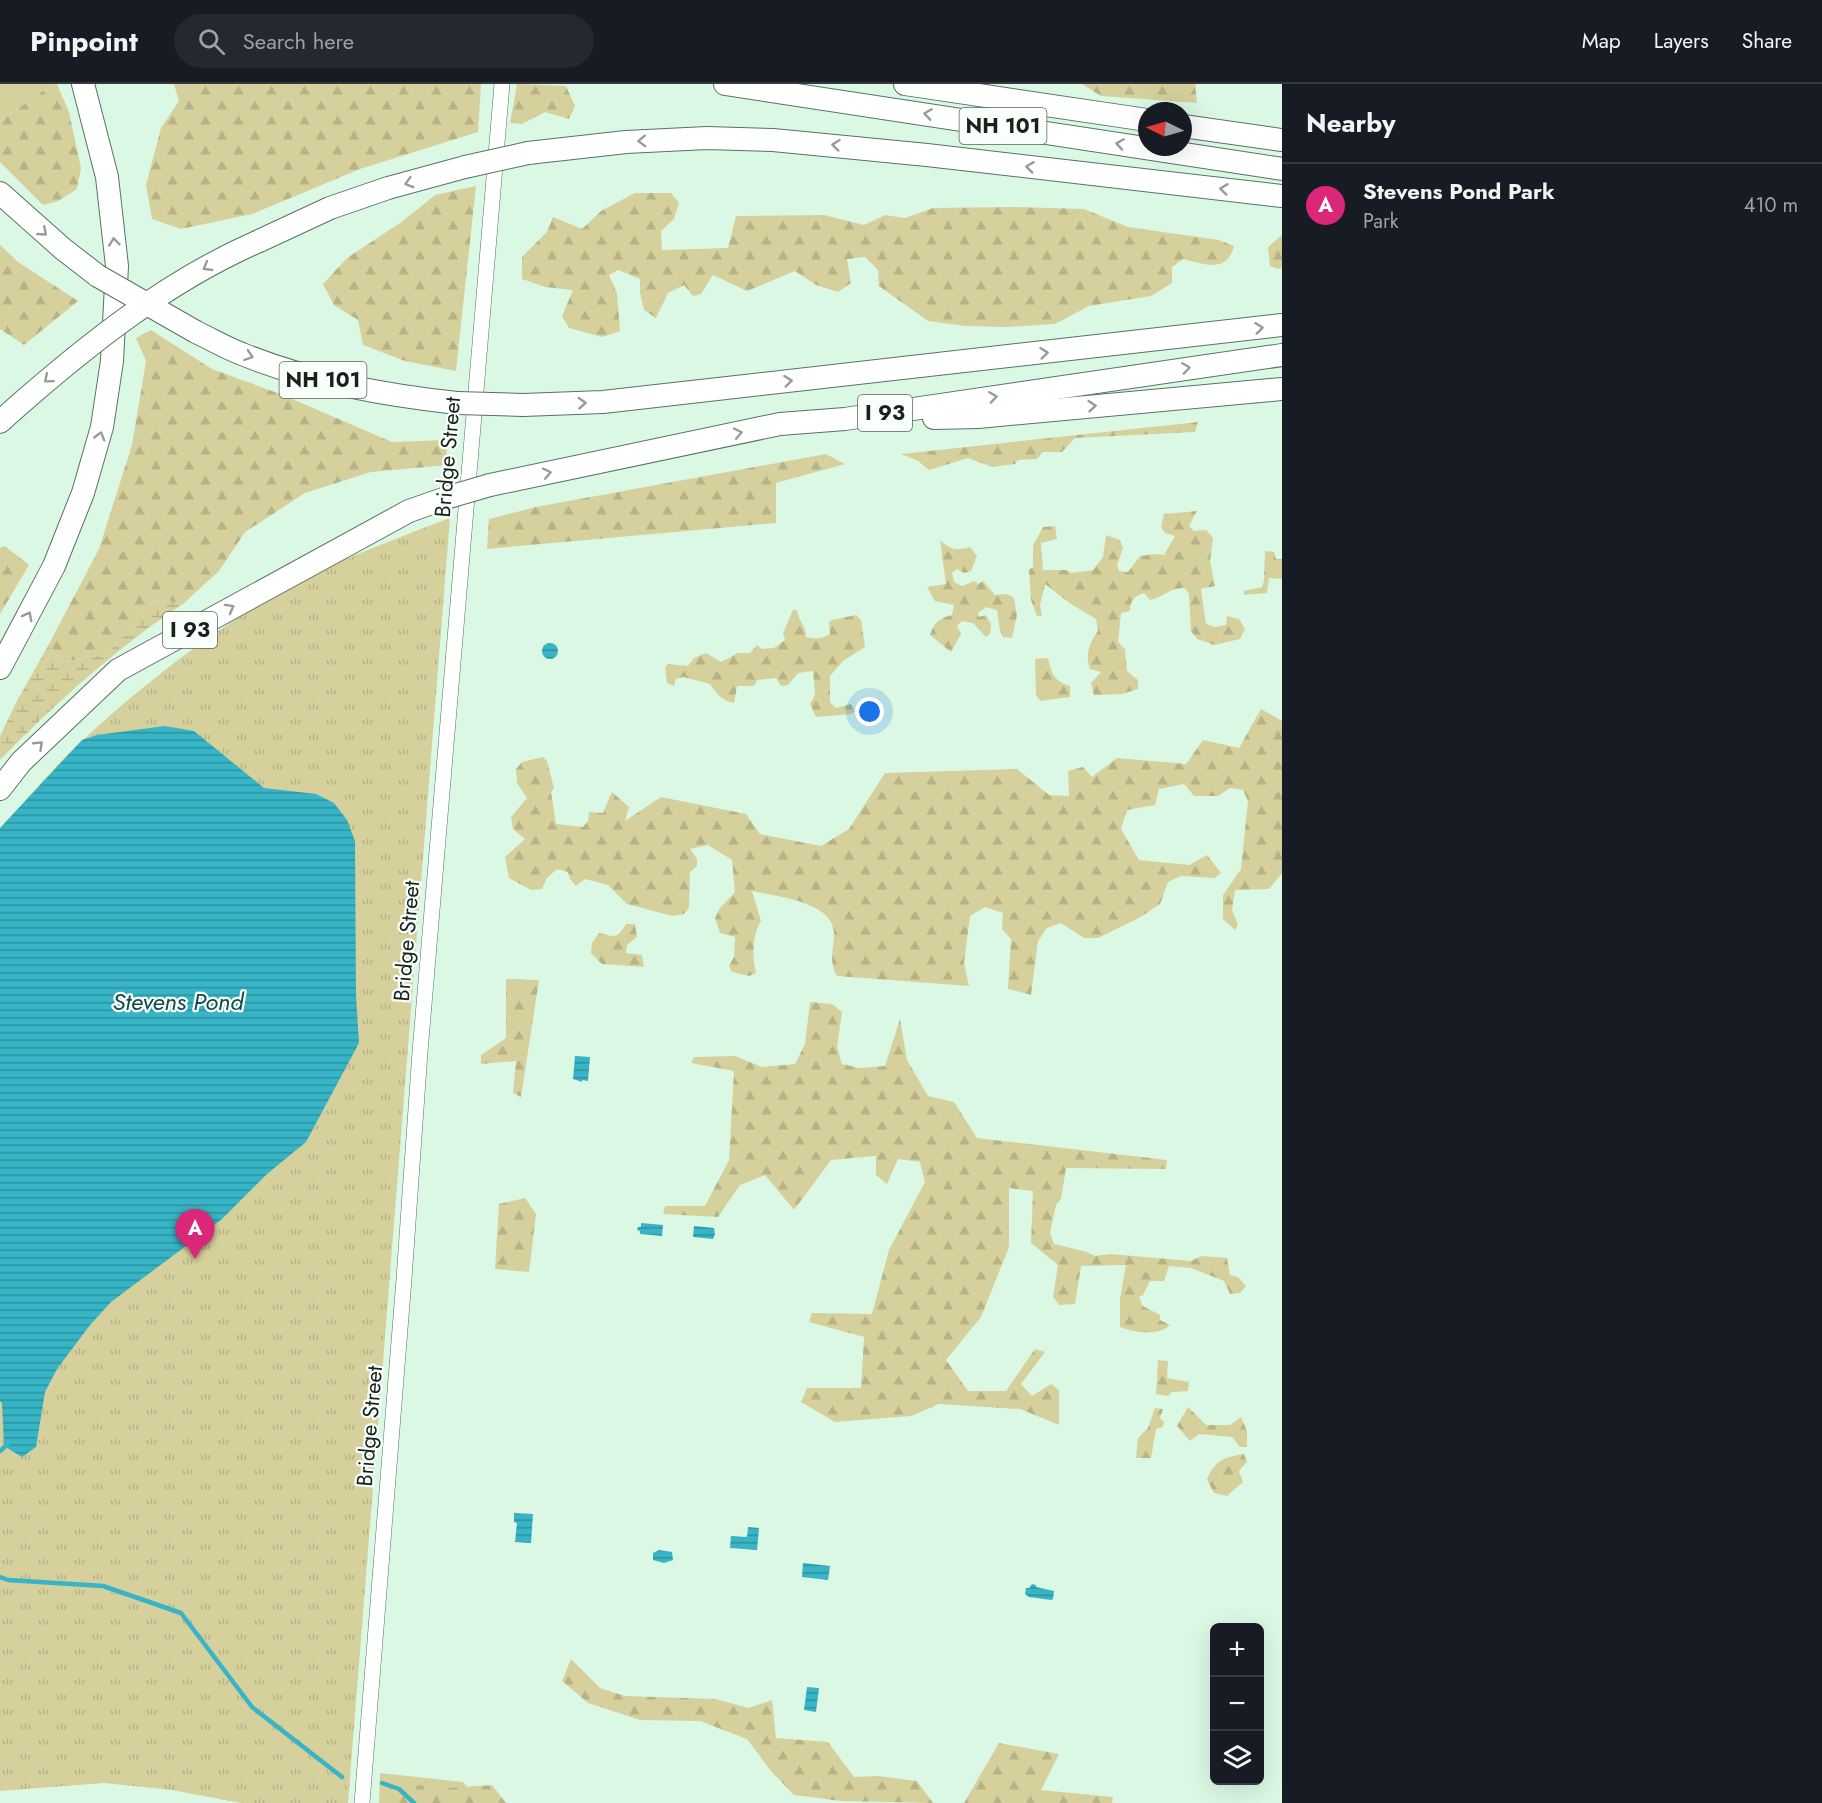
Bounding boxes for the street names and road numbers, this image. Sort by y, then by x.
road number: NH 101 [960,108,1046,144]
road number: NH 101 [280,362,366,398]
street label: Bridge Street [426,395,468,519]
road number: I 93 [858,395,912,431]
road number: I 93 [163,612,217,648]
street label: Bridge Street [385,879,427,1003]
street label: Bridge Street [348,1364,390,1488]

